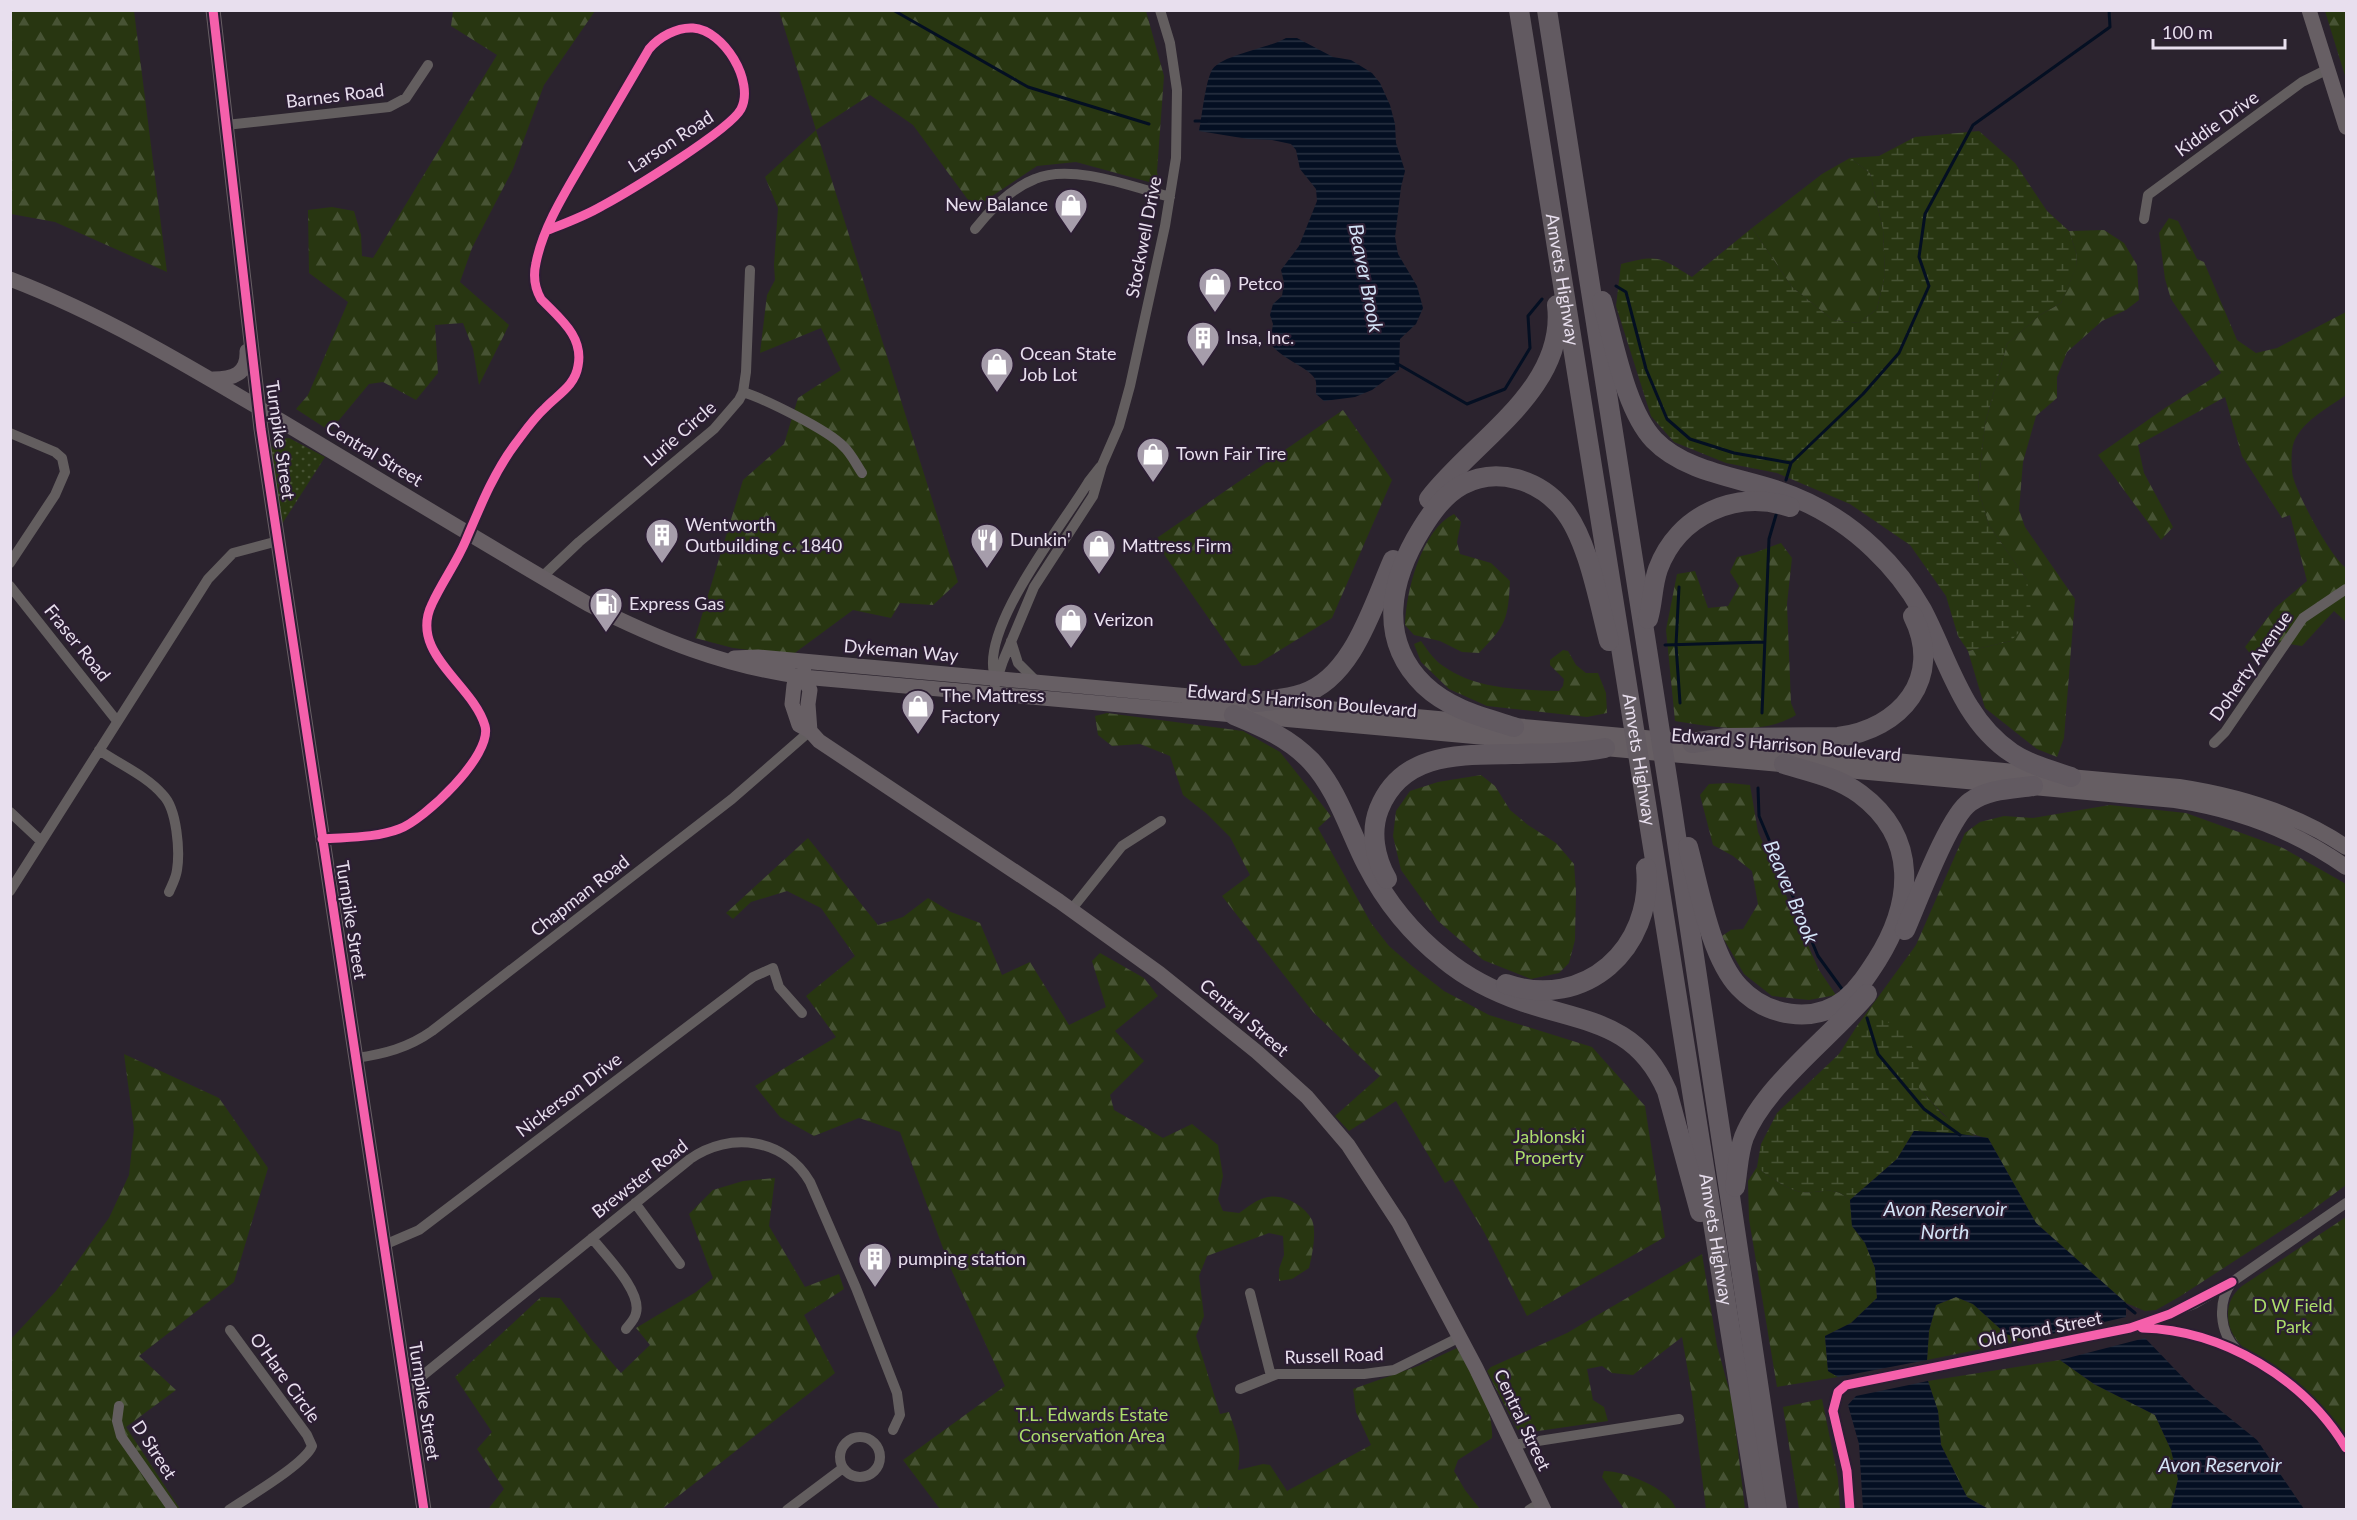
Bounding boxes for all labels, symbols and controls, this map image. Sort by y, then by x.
scale bar [2153,12,2285,50]
text: 100 m [2162,21,2213,43]
street label: Barnes Road [284,78,385,112]
street label: Kiddie Drive [2170,86,2262,161]
street label: Larson Road [624,105,717,177]
street label: Stockwell Drive [1120,174,1166,299]
shop icon: New Balance [1053,187,1089,234]
place label: New Balance [945,193,1048,215]
street label: Amvets Highway [1542,212,1585,348]
water label: Beaver Brook [1345,221,1389,335]
shop icon: Petco [1197,266,1233,313]
place label: Petco [1238,272,1283,294]
building icon: Insa, Inc. [1185,320,1221,367]
place label: Insa, Inc. [1226,326,1294,348]
place label: Ocean State Job Lot [1020,342,1116,385]
shop icon: Ocean State Job Lot [979,346,1015,393]
street label: Turnpike Street [262,379,300,501]
street label: Lurie Circle [639,396,720,471]
street label: Central Street [322,416,428,491]
shop icon: Town Fair Tire [1135,436,1171,483]
place label: Town Fair Tire [1176,442,1286,464]
place label: Wentworth Outbuilding c. 1840 [685,513,842,556]
building icon: Wentworth Outbuilding c. 1840 [644,517,680,564]
restaurant icon: Dunkin' [969,522,1005,569]
place label: Dunkin' [1010,528,1071,550]
shop icon: Mattress Firm [1081,528,1117,575]
place label: Mattress Firm [1122,534,1231,556]
fuel station icon: Express Gas [588,586,624,633]
place label: Express Gas [629,592,724,614]
street label: Fraser Road [40,599,116,685]
shop icon: Verizon [1053,602,1089,649]
street label: Doherty Avenue [2204,606,2296,724]
place label: Verizon [1094,608,1153,630]
street label: Dykeman Way [843,634,960,666]
street label: Edward S Harrison Boulevard [1186,679,1418,721]
place label: The Mattress Factory [941,684,1045,727]
shop icon: The Mattress Factory [900,688,936,735]
street label: Amvets Highway [1618,692,1661,828]
street label: Edward S Harrison Boulevard [1670,723,1902,765]
water label: Beaver Brook [1759,836,1825,948]
street label: Chapman Road [526,850,633,941]
street label: Turnpike Street [332,859,372,981]
street label: Central Street [1196,974,1294,1061]
street label: Nickerson Drive [511,1047,626,1141]
park label: Jablonski Property [1513,1125,1585,1168]
street label: Brewster Road [587,1134,692,1222]
street label: Amvets Highway [1695,1172,1738,1308]
water label: Avon Reservoir North [1882,1196,2008,1243]
building icon: pumping station [857,1241,893,1288]
place label: pumping station [898,1247,1026,1269]
park label: D W Field Park [2253,1294,2333,1337]
street label: Old Pond Street [1976,1306,2104,1352]
street label: O'Hare Circle [246,1328,326,1427]
street label: Turnpike Street [405,1340,445,1462]
street label: Russell Road [1284,1342,1384,1368]
street label: Central Street [1490,1365,1556,1474]
park label: T.L. Edwards Estate Conservation Area [1016,1403,1168,1446]
street label: D Street [128,1416,182,1483]
water label: Avon Reservoir [2157,1452,2283,1476]

